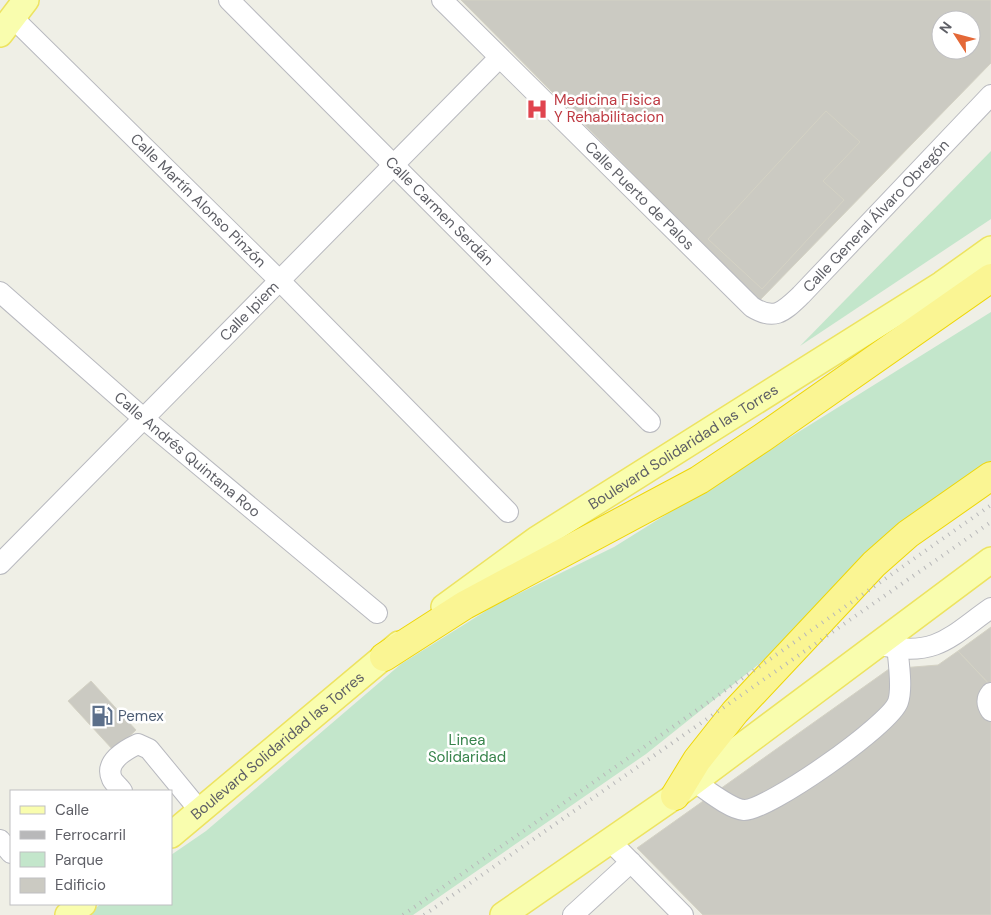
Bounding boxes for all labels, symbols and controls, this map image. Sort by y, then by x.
north arrow [931,10,981,60]
text: N [935,18,956,37]
place label: Medicina Fisica Y Rehabilitacion [554,90,664,127]
hospital icon: Medicina Fisica Y Rehabilitacion [524,96,550,122]
street label: Calle Martín Alonso Pinzón [126,129,270,272]
street label: Calle General Álvaro Obregón [799,135,954,297]
street label: Calle Puerto de Palos [580,137,699,254]
street label: Calle Carmen Serdán [381,152,498,270]
street label: Calle Ipiem [215,277,283,346]
street label: Boulevard Solidaridad las Torres [584,380,782,514]
street label: Calle Andrés Quintana Roo [110,387,265,522]
street label: Boulevard Solidaridad las Torres [187,667,369,824]
fuel station icon: Pemex [89,703,115,729]
place label: Pemex [118,706,164,726]
park label: Linea Solidaridad [428,730,506,767]
legend [10,790,172,905]
text: Calle [55,800,89,820]
text: Ferrocarril [55,825,126,845]
text: Parque [55,850,103,870]
text: Edificio [55,875,106,895]

